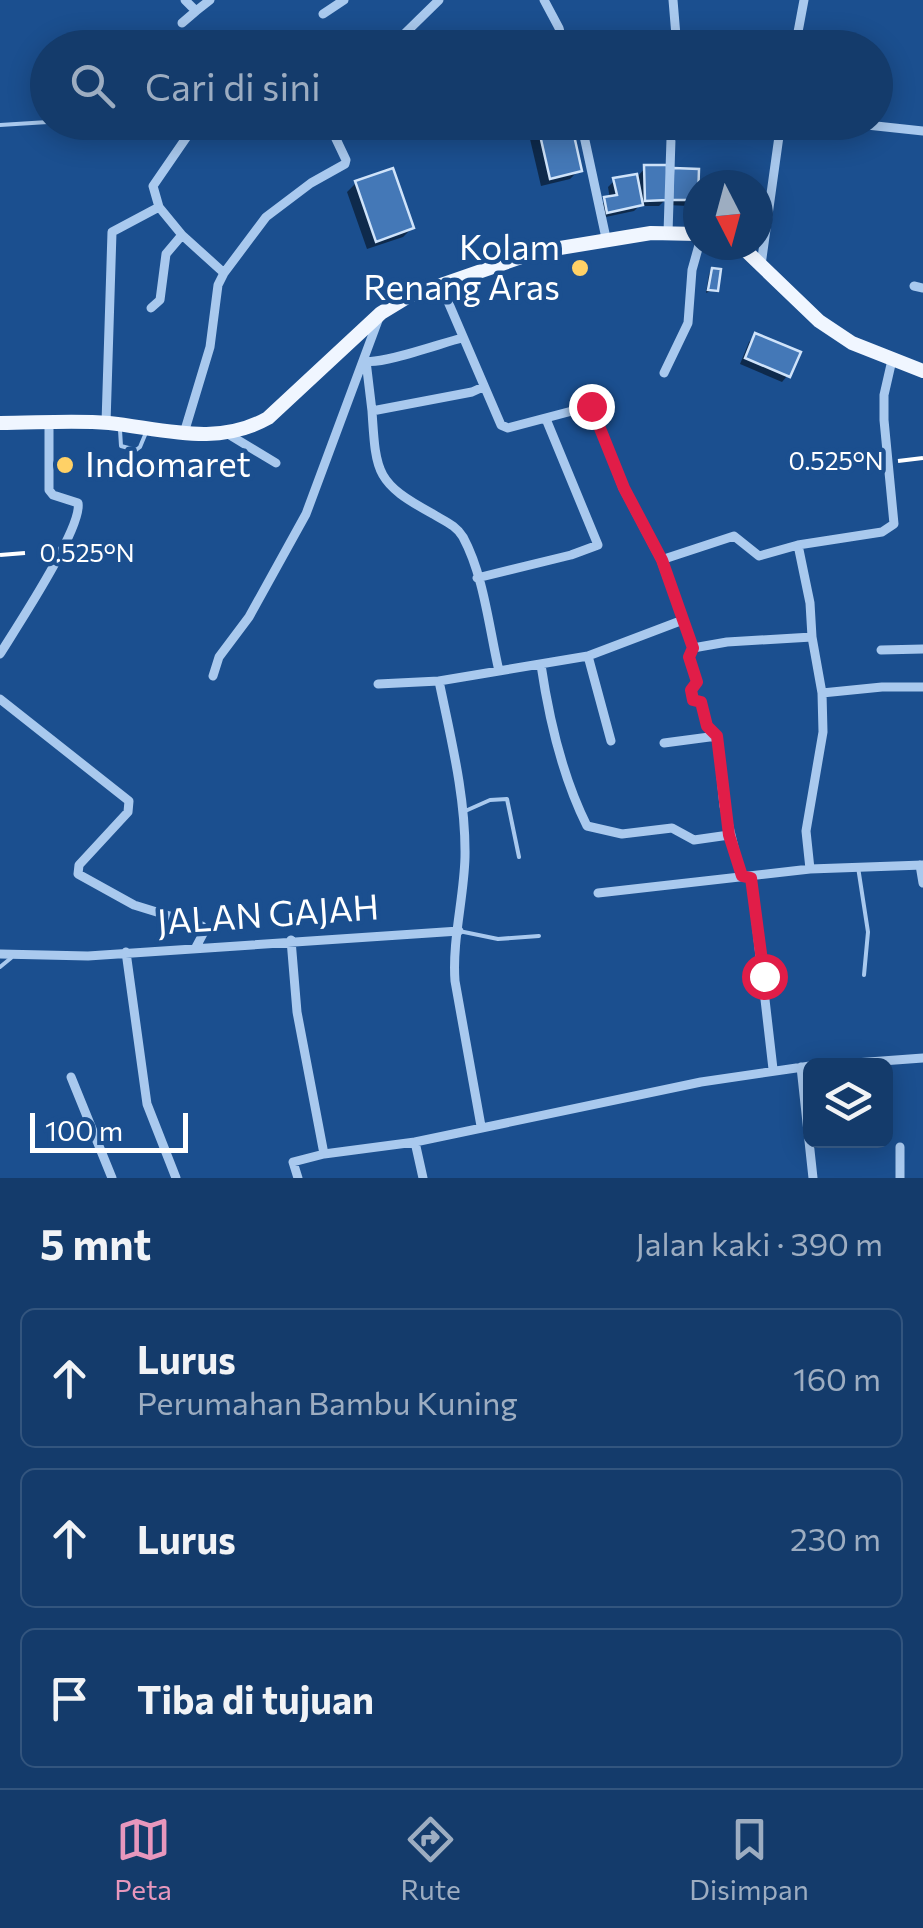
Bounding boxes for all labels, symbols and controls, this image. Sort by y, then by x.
search box [30,30,893,140]
icon: search [65,58,120,113]
text: Cari di sini [145,62,321,109]
north arrow [683,170,773,260]
place label: Kolam Renang Aras [363,224,560,307]
marker: Kolam Renang Aras [569,257,591,279]
route end [569,384,615,430]
place label: Indomaret [85,441,251,484]
text: 0.525°N [789,445,884,475]
marker: Indomaret [54,454,76,476]
text: 0.525°N [40,537,135,567]
street label: JALAN GAJAH [156,883,380,942]
route start [742,954,788,1000]
map controls [803,1058,893,1148]
button: layers [803,1058,893,1148]
scale bar [30,1108,188,1152]
text: 100 m [45,1113,123,1147]
text: 5 mnt [40,1217,151,1269]
text: Jalan kaki · 390 m [636,1223,883,1263]
text: Lurus [137,1335,236,1382]
icon: ahead [42,1351,97,1406]
text: 160 m [793,1358,881,1398]
text: Perumahan Bambu Kuning [137,1382,518,1422]
icon: ahead [42,1511,97,1566]
text: Lurus [137,1515,236,1562]
text: 230 m [790,1518,881,1558]
icon: arrive [42,1671,97,1726]
text: Tiba di tujuan [137,1675,374,1722]
tab: Peta [114,1812,172,1906]
tab: Rute [401,1812,461,1906]
tab: Disimpan [689,1812,809,1906]

